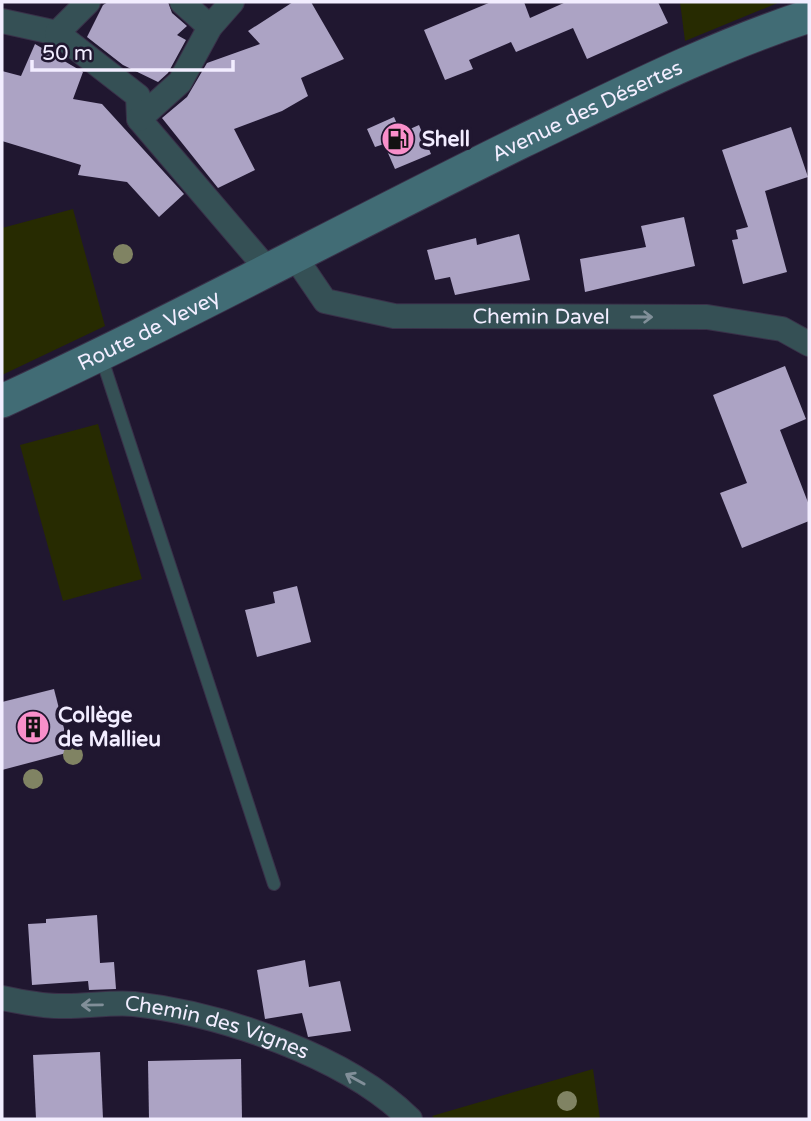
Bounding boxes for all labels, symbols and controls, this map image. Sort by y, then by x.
scale bar [32,28,233,72]
text: 50 m [42,41,93,66]
street label: Avenue des Désertes [488,55,686,167]
fuel station icon: Shell [379,120,417,158]
place label: Shell [422,127,470,152]
street label: Route de Vevey [74,285,224,376]
street label: Chemin Davel [472,304,610,330]
one-way arrow [630,310,653,324]
place label: Collège de Mallieu [58,703,161,752]
building icon: Collège de Mallieu [14,708,52,746]
street label: Chemin des Vignes [124,991,313,1065]
one-way arrow [81,998,104,1011]
one-way arrow [345,1072,366,1085]

